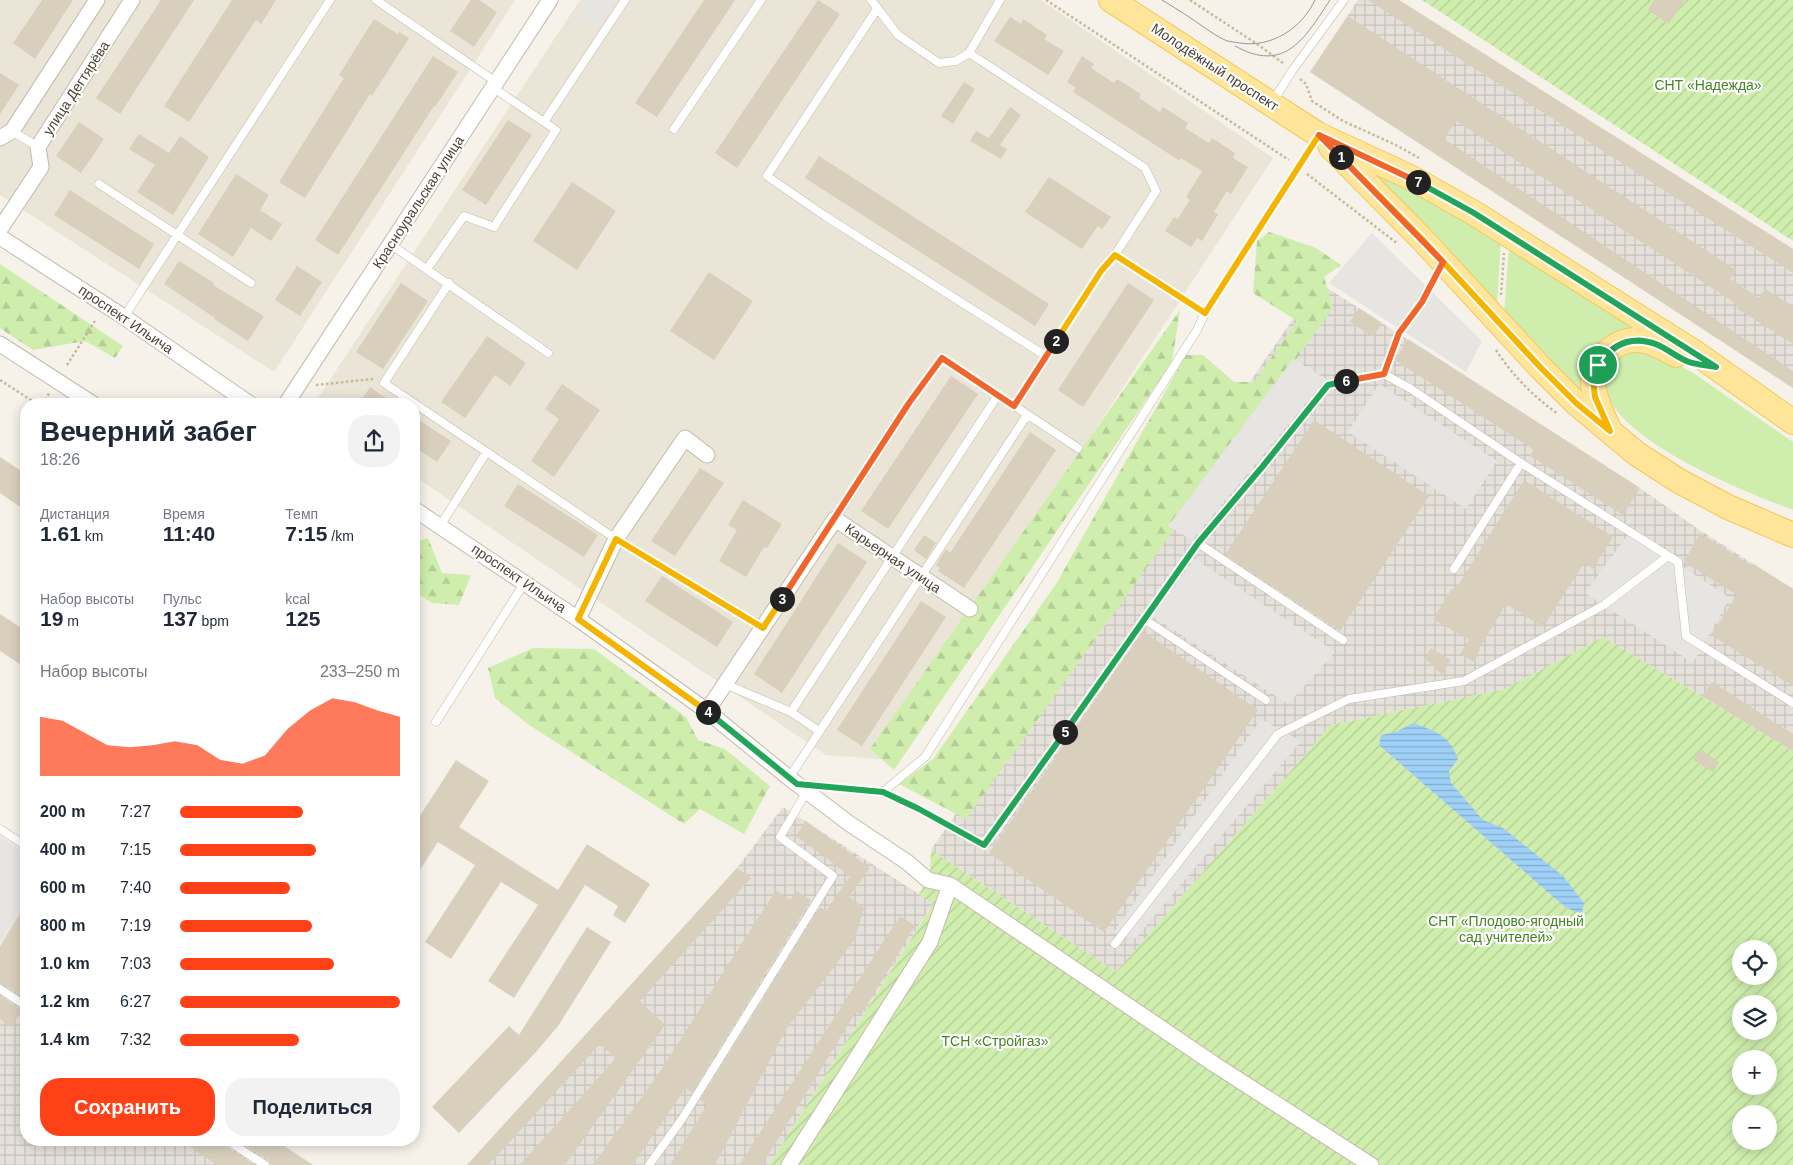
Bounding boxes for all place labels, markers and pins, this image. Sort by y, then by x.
pin: 1 [1328,144,1354,170]
pin: 7 [1406,170,1430,194]
pin: 2 [1044,328,1068,354]
pin [1577,344,1619,386]
pin: 6 [1334,368,1358,394]
pin: 3 [770,586,794,612]
pin: 4 [696,700,720,724]
pin: 5 [1052,720,1078,744]

